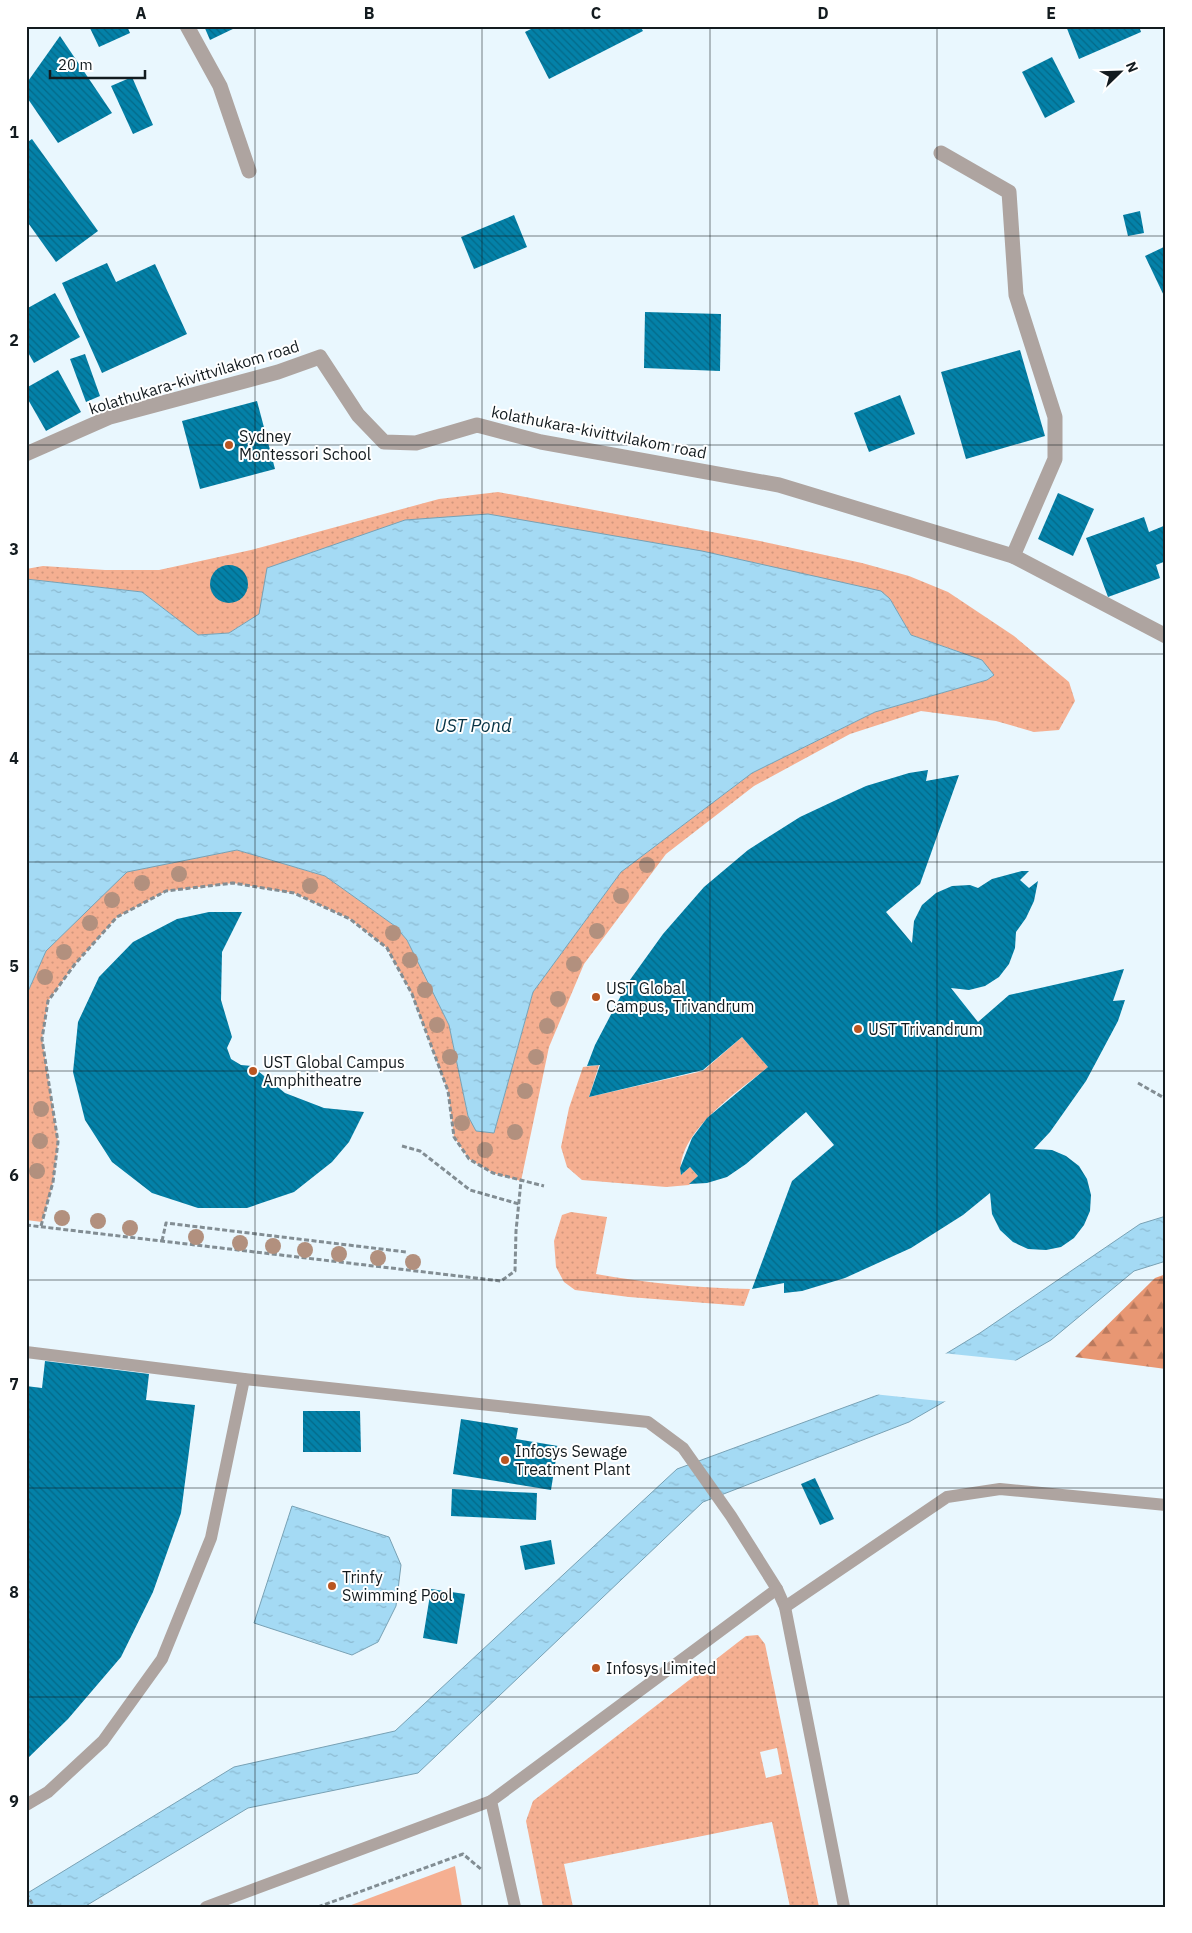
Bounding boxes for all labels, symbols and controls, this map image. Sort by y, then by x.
text: A [136,3,147,23]
text: B [364,3,375,23]
text: C [591,3,601,23]
text: D [817,3,829,23]
text: E [1046,3,1056,23]
scale bar [50,48,145,80]
north arrow [1094,48,1144,98]
text: 20 m [58,55,93,74]
text: N [1122,59,1142,75]
text: 1 [9,122,19,142]
text: 2 [9,330,19,350]
street label: kolathukara-kivittvilakom road [86,335,302,419]
street label: kolathukara-kivittvilakom road [490,401,708,463]
place label: Sydney Montessori School [239,426,371,464]
marker: Sydney Montessori School [223,439,235,451]
text: 3 [9,539,19,559]
water label: UST Pond [435,714,512,737]
text: 4 [9,748,19,768]
text: 5 [9,956,19,976]
place label: UST Global Campus, Trivandrum [606,978,755,1016]
marker: UST Global Campus, Trivandrum [590,991,602,1003]
place label: UST Trivandrum [868,1019,983,1039]
marker: UST Trivandrum [852,1023,864,1035]
place label: UST Global Campus Amphitheatre [263,1052,405,1090]
marker: UST Global Campus Amphitheatre [247,1065,259,1077]
text: 6 [9,1165,19,1185]
text: 7 [9,1374,19,1394]
place label: Infosys Sewage Treatment Plant [515,1441,631,1479]
marker: Infosys Sewage Treatment Plant [499,1454,511,1466]
place label: Trinfy Swimming Pool [342,1567,452,1605]
marker: Trinfy Swimming Pool [326,1580,338,1592]
text: 8 [9,1582,19,1602]
place label: Infosys Limited [606,1658,716,1678]
marker: Infosys Limited [590,1662,602,1674]
text: 9 [9,1791,19,1811]

